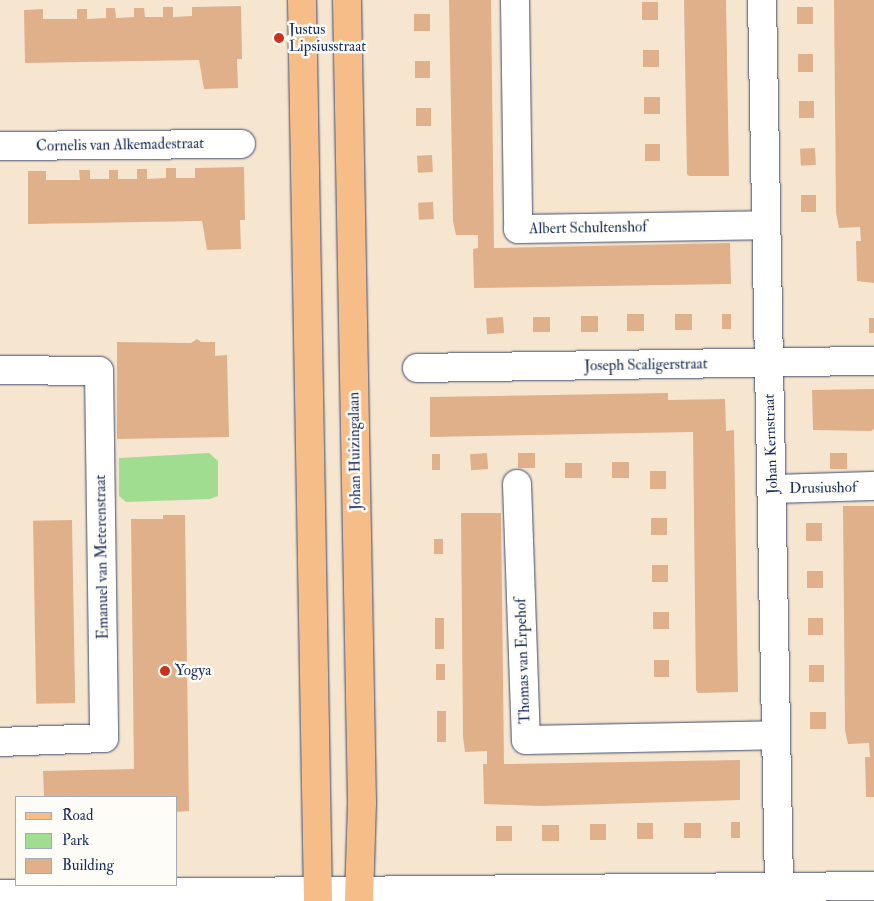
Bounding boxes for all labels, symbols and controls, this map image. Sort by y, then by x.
place label: Justus Lipsiusstraat [289,20,366,55]
marker: Justus Lipsiusstraat [273,32,285,44]
street label: Cornelis van Alkemadestraat [36,135,204,155]
street label: Albert Schultenshof [529,218,647,238]
street label: Joseph Scaligerstraat [584,355,708,375]
street label: Johan Huizingalaan [345,392,365,510]
street label: Johan Kernstraat [760,393,782,495]
street label: Emanuel van Meterenstraat [92,474,112,640]
street label: Drusiushof [789,478,857,498]
street label: Thomas van Erpehof [512,598,534,724]
place label: Yogya [175,662,211,680]
marker: Yogya [159,665,171,677]
legend [15,796,178,886]
text: Road [62,806,93,825]
text: Park [62,831,89,850]
text: Building [62,856,114,875]

